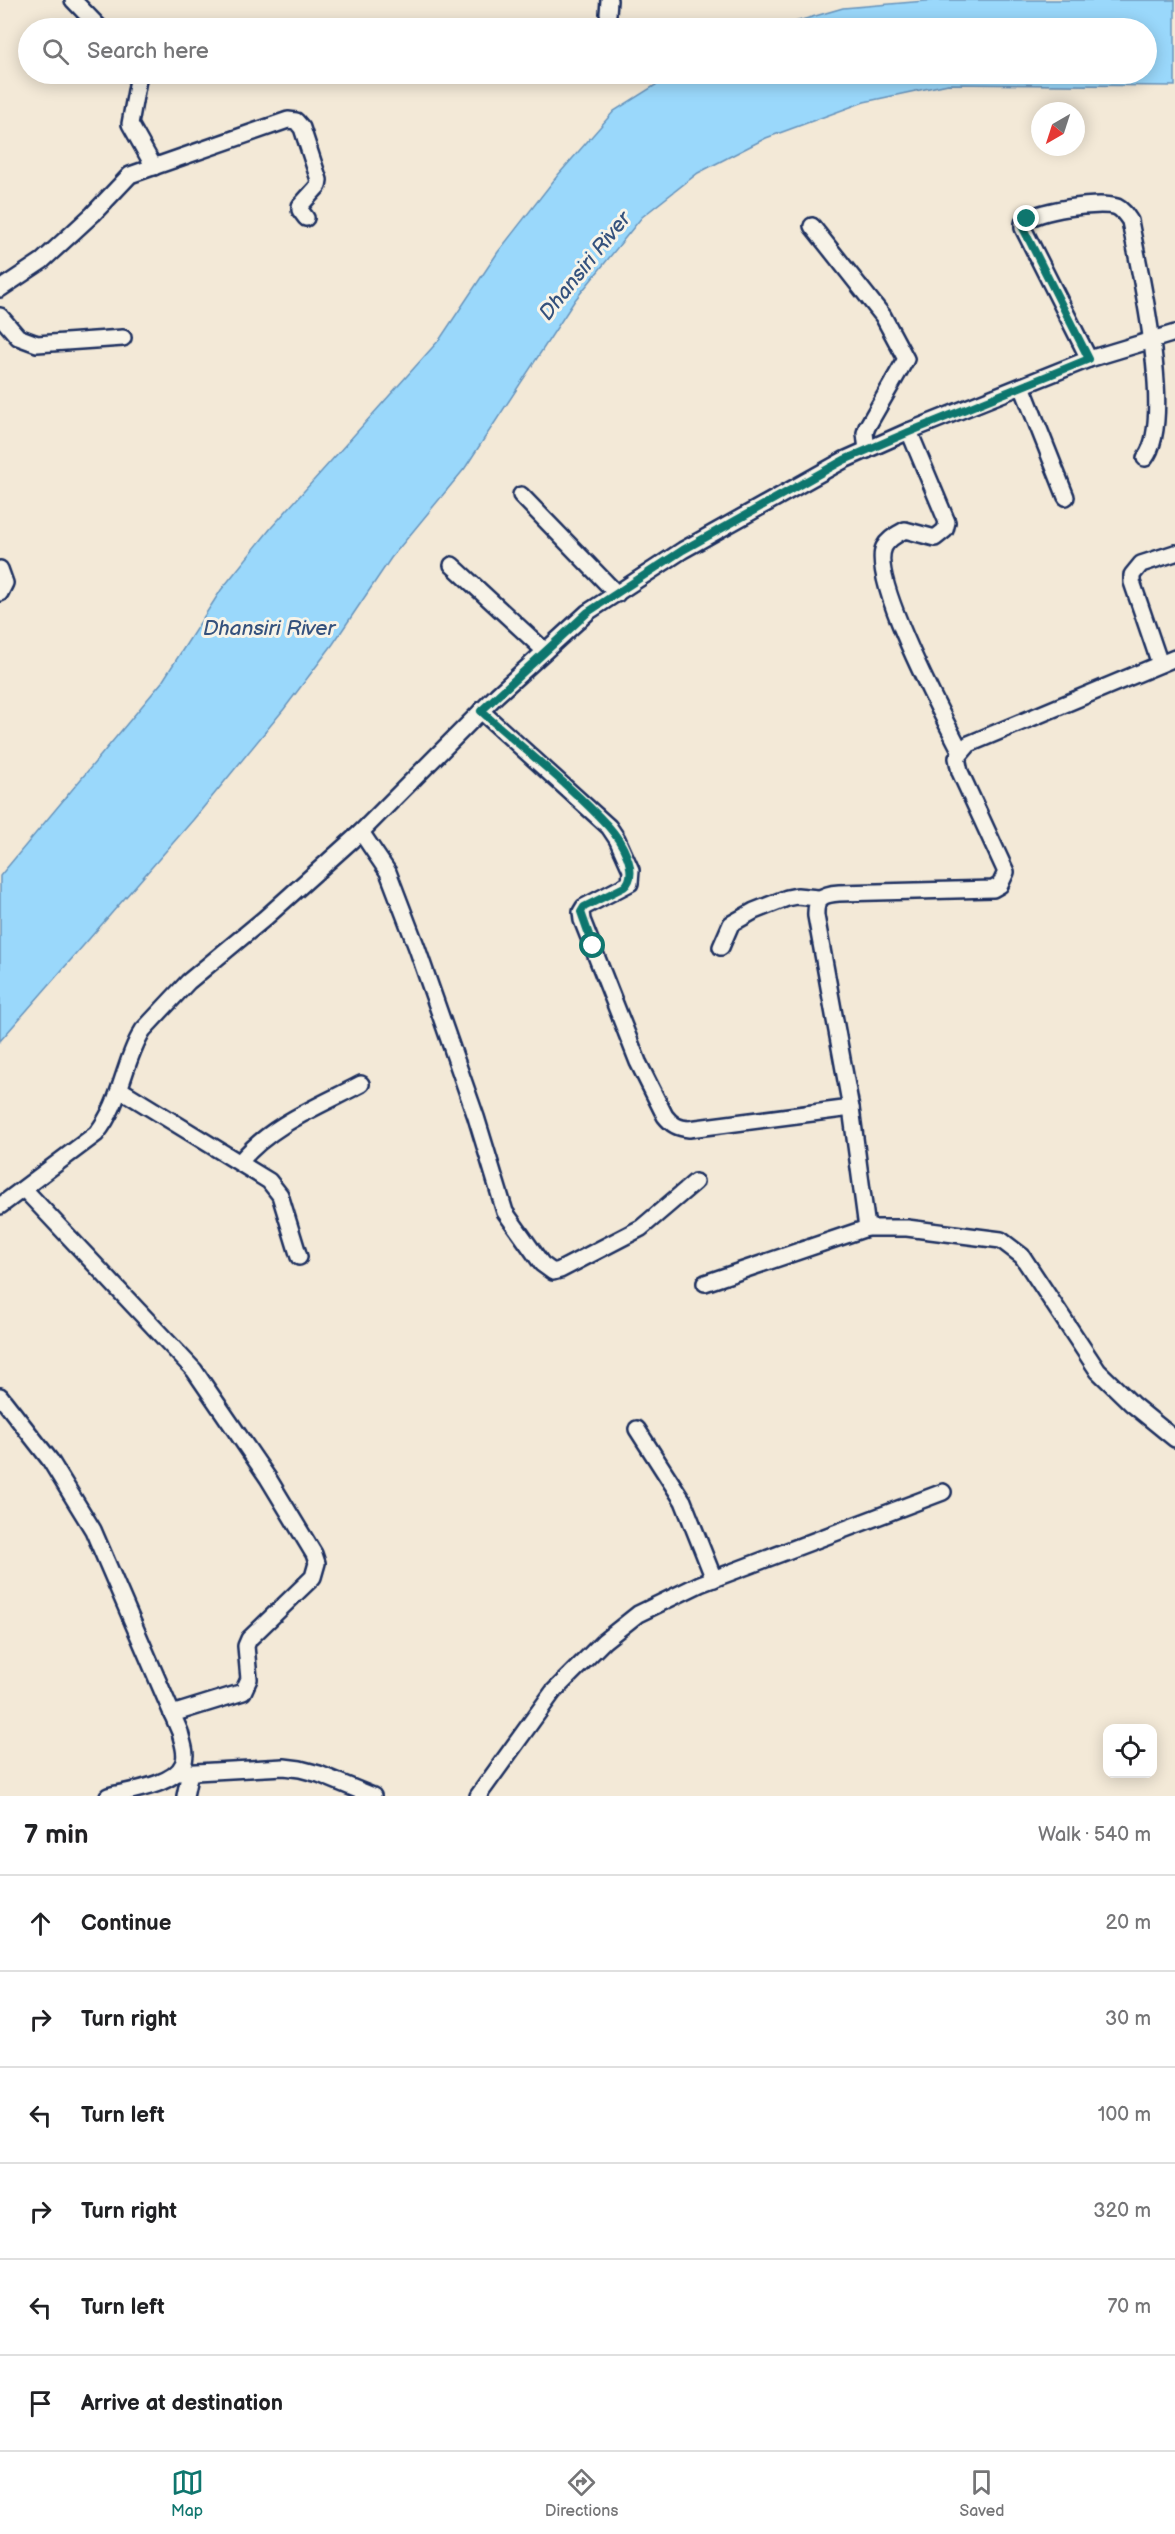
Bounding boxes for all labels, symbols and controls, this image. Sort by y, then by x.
search box [18,18,1157,84]
icon: search [39,35,72,68]
text: Search here [87,38,209,65]
north arrow [1031,102,1085,156]
route end [1013,205,1039,231]
water label: Dhansiri River [534,206,637,325]
water label: Dhansiri River [203,616,336,641]
route start [579,932,605,958]
map controls [1103,1724,1157,1778]
button: locate [1103,1724,1157,1778]
text: 7 min [24,1820,88,1851]
text: Walk · 540 m [1038,1823,1151,1847]
icon: ahead [24,1907,57,1940]
text: Continue [81,1910,171,1937]
text: 20 m [1106,1911,1151,1935]
icon: right [24,2003,57,2036]
text: Turn right [81,2006,177,2033]
text: 30 m [1105,2007,1151,2031]
icon: left [24,2099,57,2132]
text: Turn left [81,2102,165,2129]
text: 100 m [1098,2103,1151,2127]
icon: right [24,2195,57,2228]
text: Turn right [81,2198,177,2225]
text: 320 m [1093,2199,1151,2223]
icon: left [24,2291,57,2324]
text: Turn left [81,2294,165,2321]
text: 70 m [1107,2295,1151,2319]
icon: arrive [24,2387,57,2420]
text: Arrive at destination [81,2390,283,2417]
tab: Map [171,2466,204,2521]
tab: Directions [545,2466,618,2521]
tab: Saved [959,2466,1004,2521]

